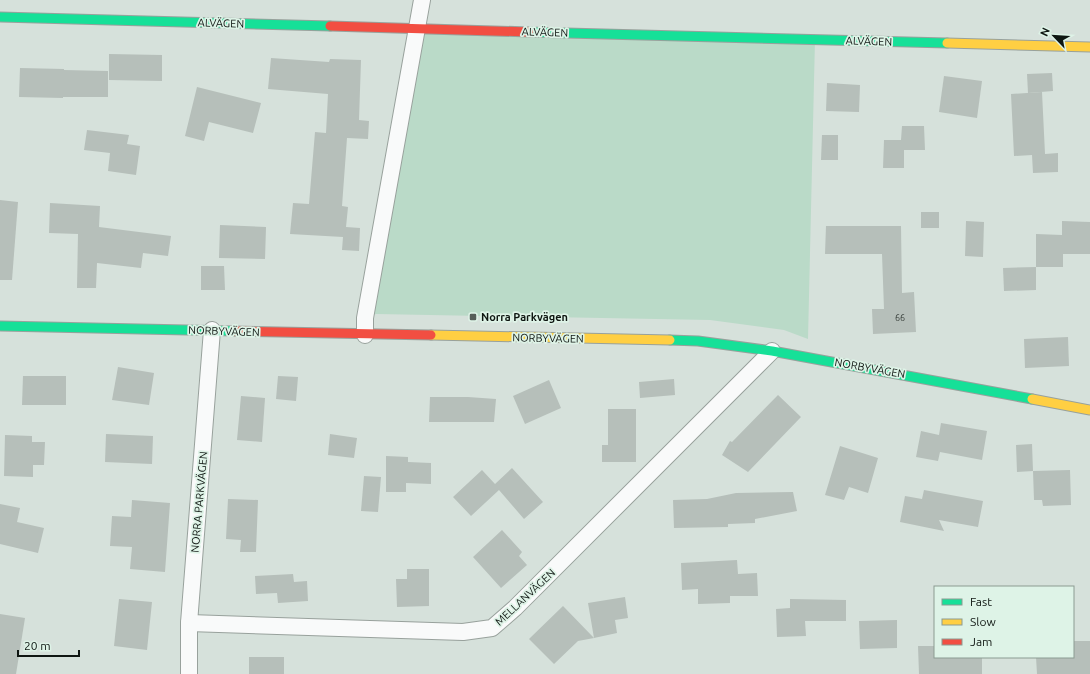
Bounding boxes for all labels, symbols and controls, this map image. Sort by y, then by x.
street label: ALVÄGEN [198,16,244,30]
north arrow [1034,16,1074,56]
street label: ALVÄGEN [522,25,568,39]
text: N [1038,26,1052,38]
street label: ALVÄGEN [846,34,892,48]
place label: Norra Parkvägen [481,311,568,323]
marker: Norra Parkvägen [468,312,478,322]
house number: 66 [895,313,905,323]
street label: NORBYVÄGEN [188,324,260,338]
street label: NORBYVÄGEN [512,331,584,345]
street label: NORBYVÄGEN [834,356,906,380]
street label: NORRA PARKVÄGEN [189,451,209,553]
street label: MELLANVÄGEN [493,566,557,628]
legend [934,586,1074,658]
text: Fast [970,595,992,608]
text: Slow [970,615,996,628]
scale bar [18,632,79,658]
text: Jam [970,635,992,648]
text: 20 m [24,639,51,652]

